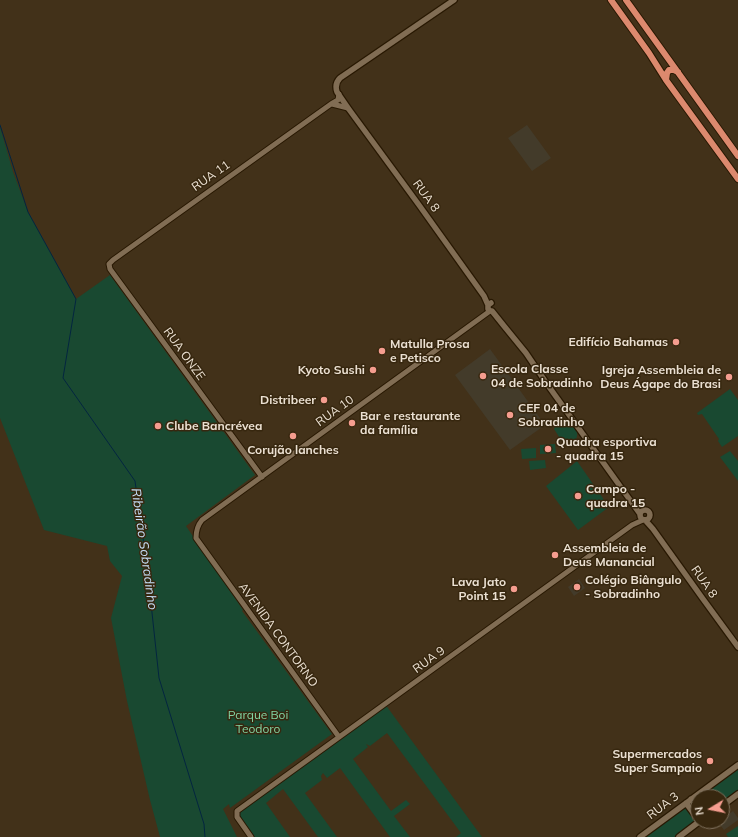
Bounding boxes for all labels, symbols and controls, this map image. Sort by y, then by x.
street label: RUA 11 [189,158,233,194]
street label: RUA 8 [410,177,442,215]
street label: RUA ONZE [160,325,208,383]
place label: Edifício Bahamas [569,335,668,349]
place label: Matulla Prosa e Petisco [390,337,470,365]
marker: Edifício Bahamas [671,337,681,347]
marker: Matulla Prosa e Petisco [377,346,387,356]
place label: Escola Classe 04 de Sobradinho [491,362,593,390]
place label: Kyoto Sushi [298,363,365,377]
place label: Igreja Assembleia de Deus Ágape do Brasi [600,363,721,391]
marker: Kyoto Sushi [368,365,378,375]
marker: Escola Classe 04 de Sobradinho [478,371,488,381]
marker: Igreja Assembleia de Deus Ágape do Brasi [724,372,734,382]
street label: RUA 10 [313,392,357,430]
place label: Distribeer [260,393,316,407]
marker: Distribeer [319,395,329,405]
place label: CEF 04 de Sobradinho [518,401,585,429]
place label: Bar e restaurante da família [360,409,460,437]
marker: CEF 04 de Sobradinho [505,410,515,420]
marker: Bar e restaurante da família [347,418,357,428]
place label: Clube Bancrévea [166,419,262,433]
marker: Clube Bancrévea [153,421,163,431]
marker: Corujão lanches [288,431,298,441]
place label: Quadra esportiva - quadra 15 [556,435,657,463]
place label: Corujão lanches [247,443,339,457]
marker: Quadra esportiva - quadra 15 [543,444,553,454]
place label: Campo - quadra 15 [586,482,645,510]
water label: Ribeirão Sobradinho [128,487,160,611]
marker: Campo - quadra 15 [573,491,583,501]
place label: Assembleia de Deus Manancial [563,541,655,569]
marker: Assembleia de Deus Manancial [550,550,560,560]
street label: RUA 8 [688,563,720,601]
place label: Colégio Biângulo - Sobradinho [585,573,682,601]
place label: Lava Jato Point 15 [451,575,506,603]
street label: AVENIDA CONTORNO [235,580,321,690]
marker: Colégio Biângulo - Sobradinho [572,582,582,592]
marker: Lava Jato Point 15 [509,584,519,594]
street label: RUA 9 [410,644,448,676]
park label: Parque Boi Teodoro [228,708,288,736]
place label: Supermercados Super Sampaio [612,747,702,775]
marker: Supermercados Super Sampaio [705,756,715,766]
street label: RUA 3 [644,789,682,823]
north arrow [690,789,730,829]
text: N [692,806,707,816]

